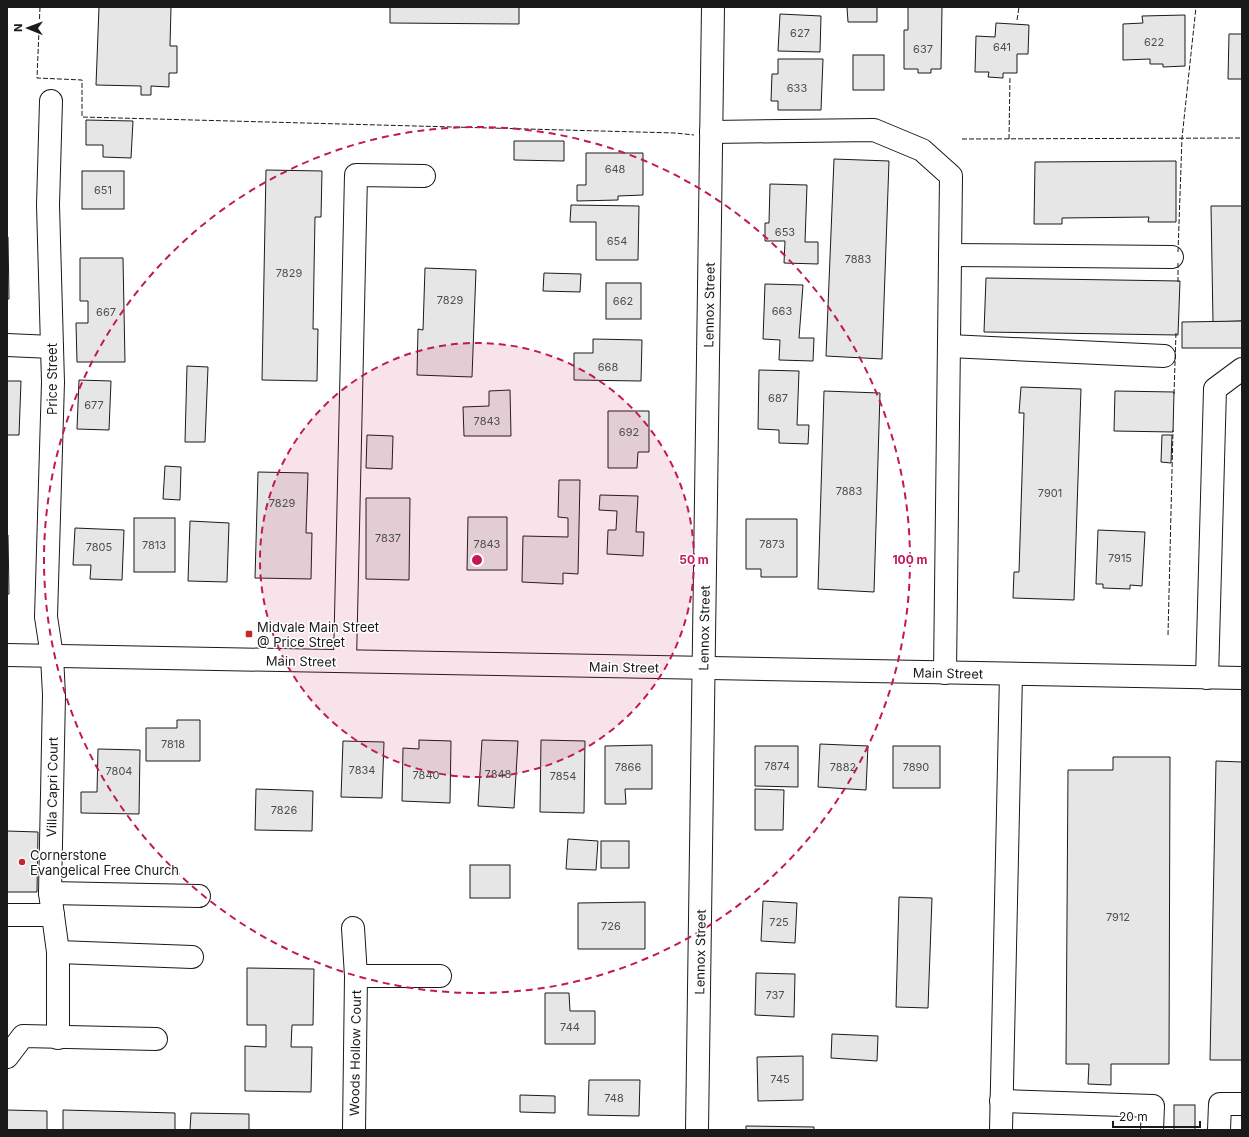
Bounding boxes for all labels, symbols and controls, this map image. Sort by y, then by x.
north arrow [8,8,48,48]
text: N [11,24,25,32]
house number: 627 [790,26,810,40]
house number: 622 [1144,35,1164,49]
house number: 641 [993,40,1011,54]
house number: 637 [913,42,933,56]
house number: 633 [787,81,807,95]
house number: 648 [605,162,626,176]
house number: 651 [94,183,112,197]
house number: 653 [775,225,795,239]
house number: 654 [607,234,627,248]
house number: 7883 [845,252,871,266]
street label: Lennox Street [700,262,718,348]
house number: 7829 [276,266,302,280]
house number: 7829 [437,293,463,307]
house number: 662 [613,294,633,308]
house number: 663 [772,304,792,318]
house number: 667 [96,305,116,319]
street label: Price Street [44,343,60,415]
house number: 668 [598,360,618,374]
house number: 687 [768,391,788,405]
house number: 677 [84,398,104,412]
house number: 7843 [474,414,501,428]
house number: 692 [619,425,639,439]
house number: 7883 [836,484,862,498]
house number: 7901 [1038,486,1062,500]
house number: 7829 [269,496,295,510]
house number: 7837 [375,531,401,545]
house number: 7843 [474,537,501,551]
house number: 7873 [759,537,785,551]
house number: 7813 [142,538,166,552]
house number: 7805 [86,540,113,554]
house number: 7915 [1108,551,1132,565]
text: 50 m [679,552,709,567]
text: 100 m [892,552,928,567]
centre of rings [470,553,484,567]
street label: Lennox Street [695,585,713,671]
place label: Midvale Main Street @ Price Street [257,619,379,650]
marker: Midvale Main Street @ Price Street [244,629,254,639]
street label: Main Street [266,652,336,670]
street label: Main Street [589,658,659,676]
street label: Main Street [913,664,983,682]
street label: Villa Capri Court [43,737,61,837]
house number: 7818 [161,737,185,751]
house number: 7874 [764,759,790,773]
house number: 7866 [615,760,641,774]
house number: 7882 [830,760,856,774]
house number: 7890 [903,760,929,774]
house number: 7834 [349,763,375,777]
house number: 7804 [106,764,132,778]
house number: 7848 [485,767,512,781]
house number: 7840 [413,768,440,782]
house number: 7854 [550,769,576,783]
house number: 7826 [271,803,297,817]
place label: Cornerstone Evangelical Free Church [30,847,179,878]
marker: Cornerstone Evangelical Free Church [17,857,27,867]
street label: Lennox Street [691,909,709,995]
house number: 7912 [1106,910,1130,924]
house number: 725 [769,915,789,929]
house number: 726 [601,919,621,933]
house number: 737 [765,988,785,1002]
street label: Woods Hollow Court [346,990,364,1116]
house number: 744 [560,1020,580,1034]
house number: 745 [770,1072,790,1086]
house number: 748 [604,1091,624,1105]
scale bar [1113,1103,1200,1129]
text: 20 m [1119,1109,1148,1124]

